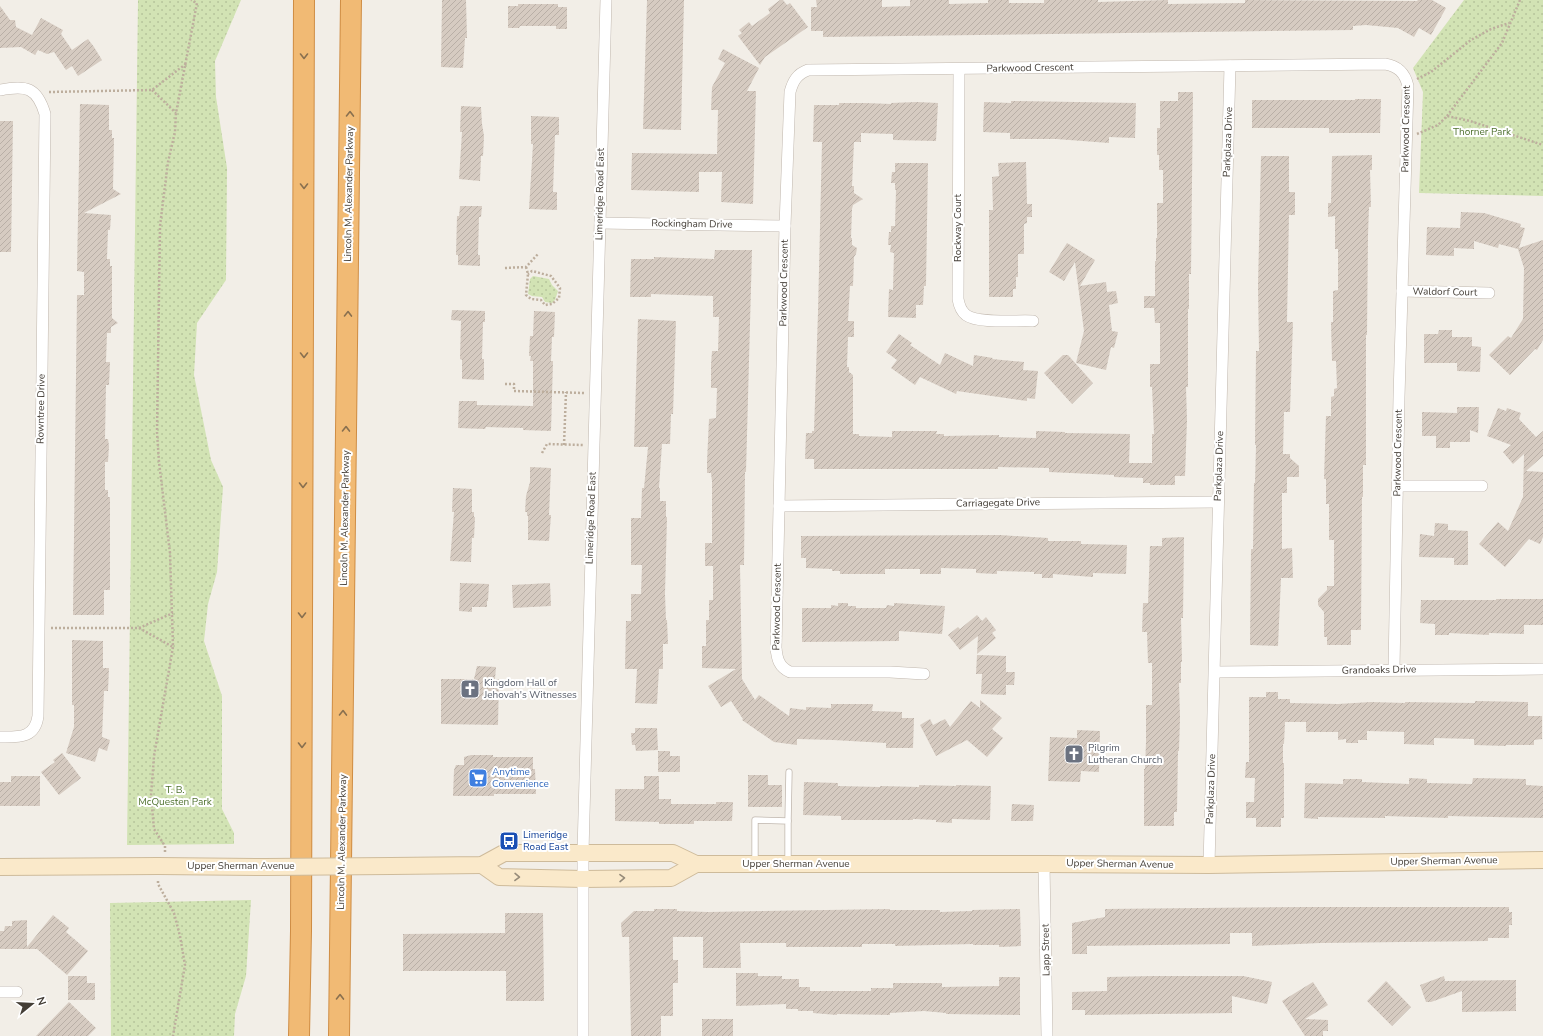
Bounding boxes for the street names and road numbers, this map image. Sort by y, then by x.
street label: Parkwood Crescent [986,60,1074,76]
street label: Parkwood Crescent [1398,85,1414,173]
street label: Parkplaza Drive [1220,107,1236,177]
street label: Lincoln M. Alexander Parkway [341,125,357,262]
street label: Limeridge Road East [592,147,608,240]
street label: Rockway Court [951,194,965,262]
street label: Rockingham Drive [651,216,733,232]
street label: Parkwood Crescent [776,239,792,327]
street label: Waldorf Court [1413,284,1478,300]
street label: Rowntree Drive [33,374,49,444]
street label: Parkwood Crescent [1390,409,1406,497]
street label: Parkplaza Drive [1211,431,1227,501]
street label: Lincoln M. Alexander Parkway [337,449,353,586]
street label: Limeridge Road East [582,471,600,564]
street label: Carriagegate Drive [956,495,1040,511]
street label: Parkwood Crescent [769,563,785,651]
street label: Grandoaks Drive [1342,662,1416,678]
street label: Parkplaza Drive [1203,754,1219,824]
street label: Lincoln M. Alexander Parkway [334,773,350,910]
street label: Upper Sherman Avenue [1390,853,1498,869]
street label: Upper Sherman Avenue [1066,856,1174,872]
street label: Upper Sherman Avenue [742,857,850,871]
street label: Upper Sherman Avenue [187,859,295,873]
street label: Lapp Street [1039,923,1053,976]

